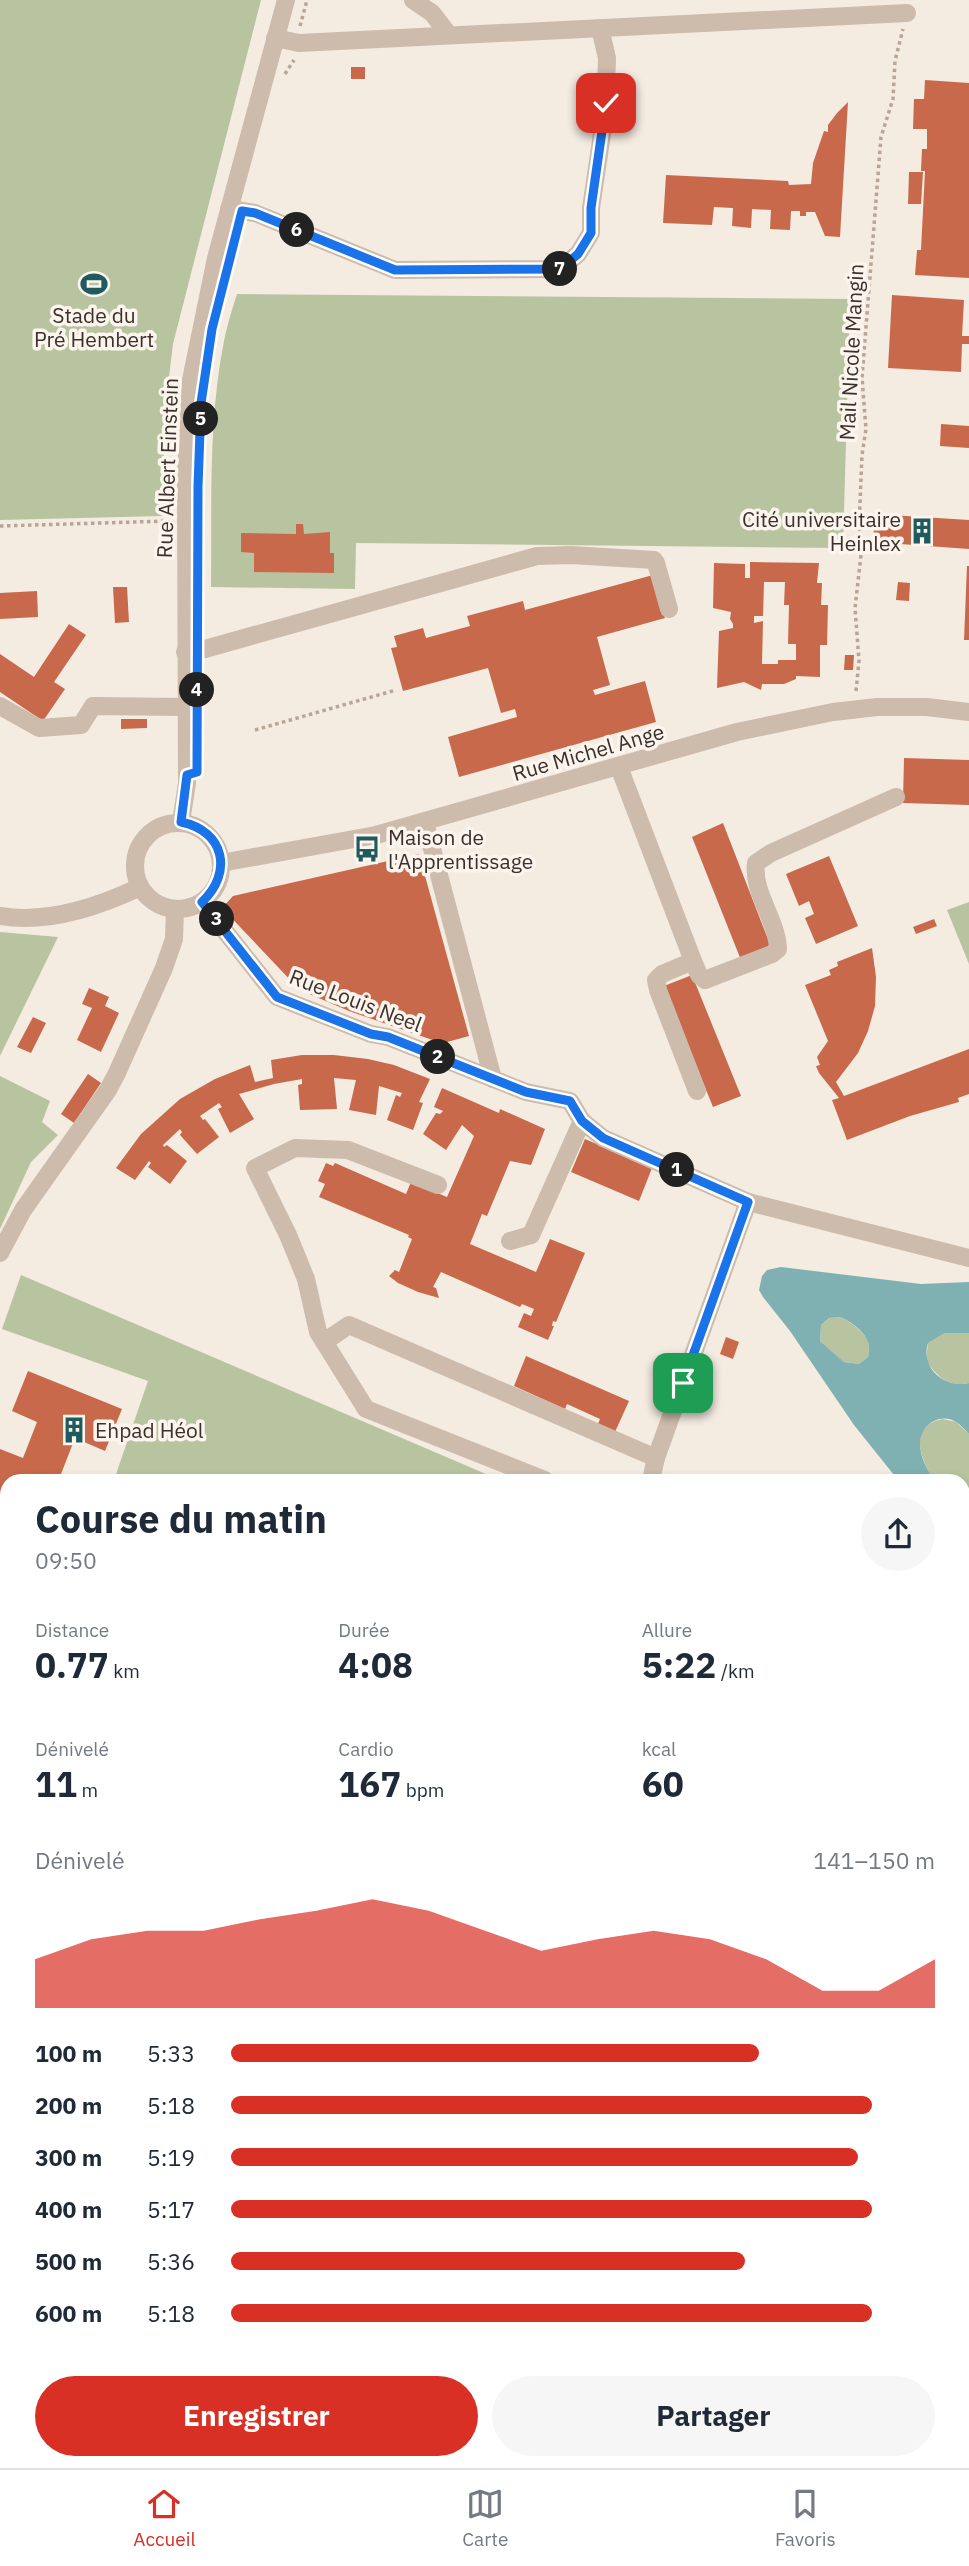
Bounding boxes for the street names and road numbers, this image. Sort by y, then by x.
street label: Mail Nicole Mangin [832,263,870,441]
street label: Rue Albert Einstein [150,377,184,559]
street label: Rue Michel Ange [509,717,667,787]
street label: Rue Louis Neel [286,962,427,1038]

